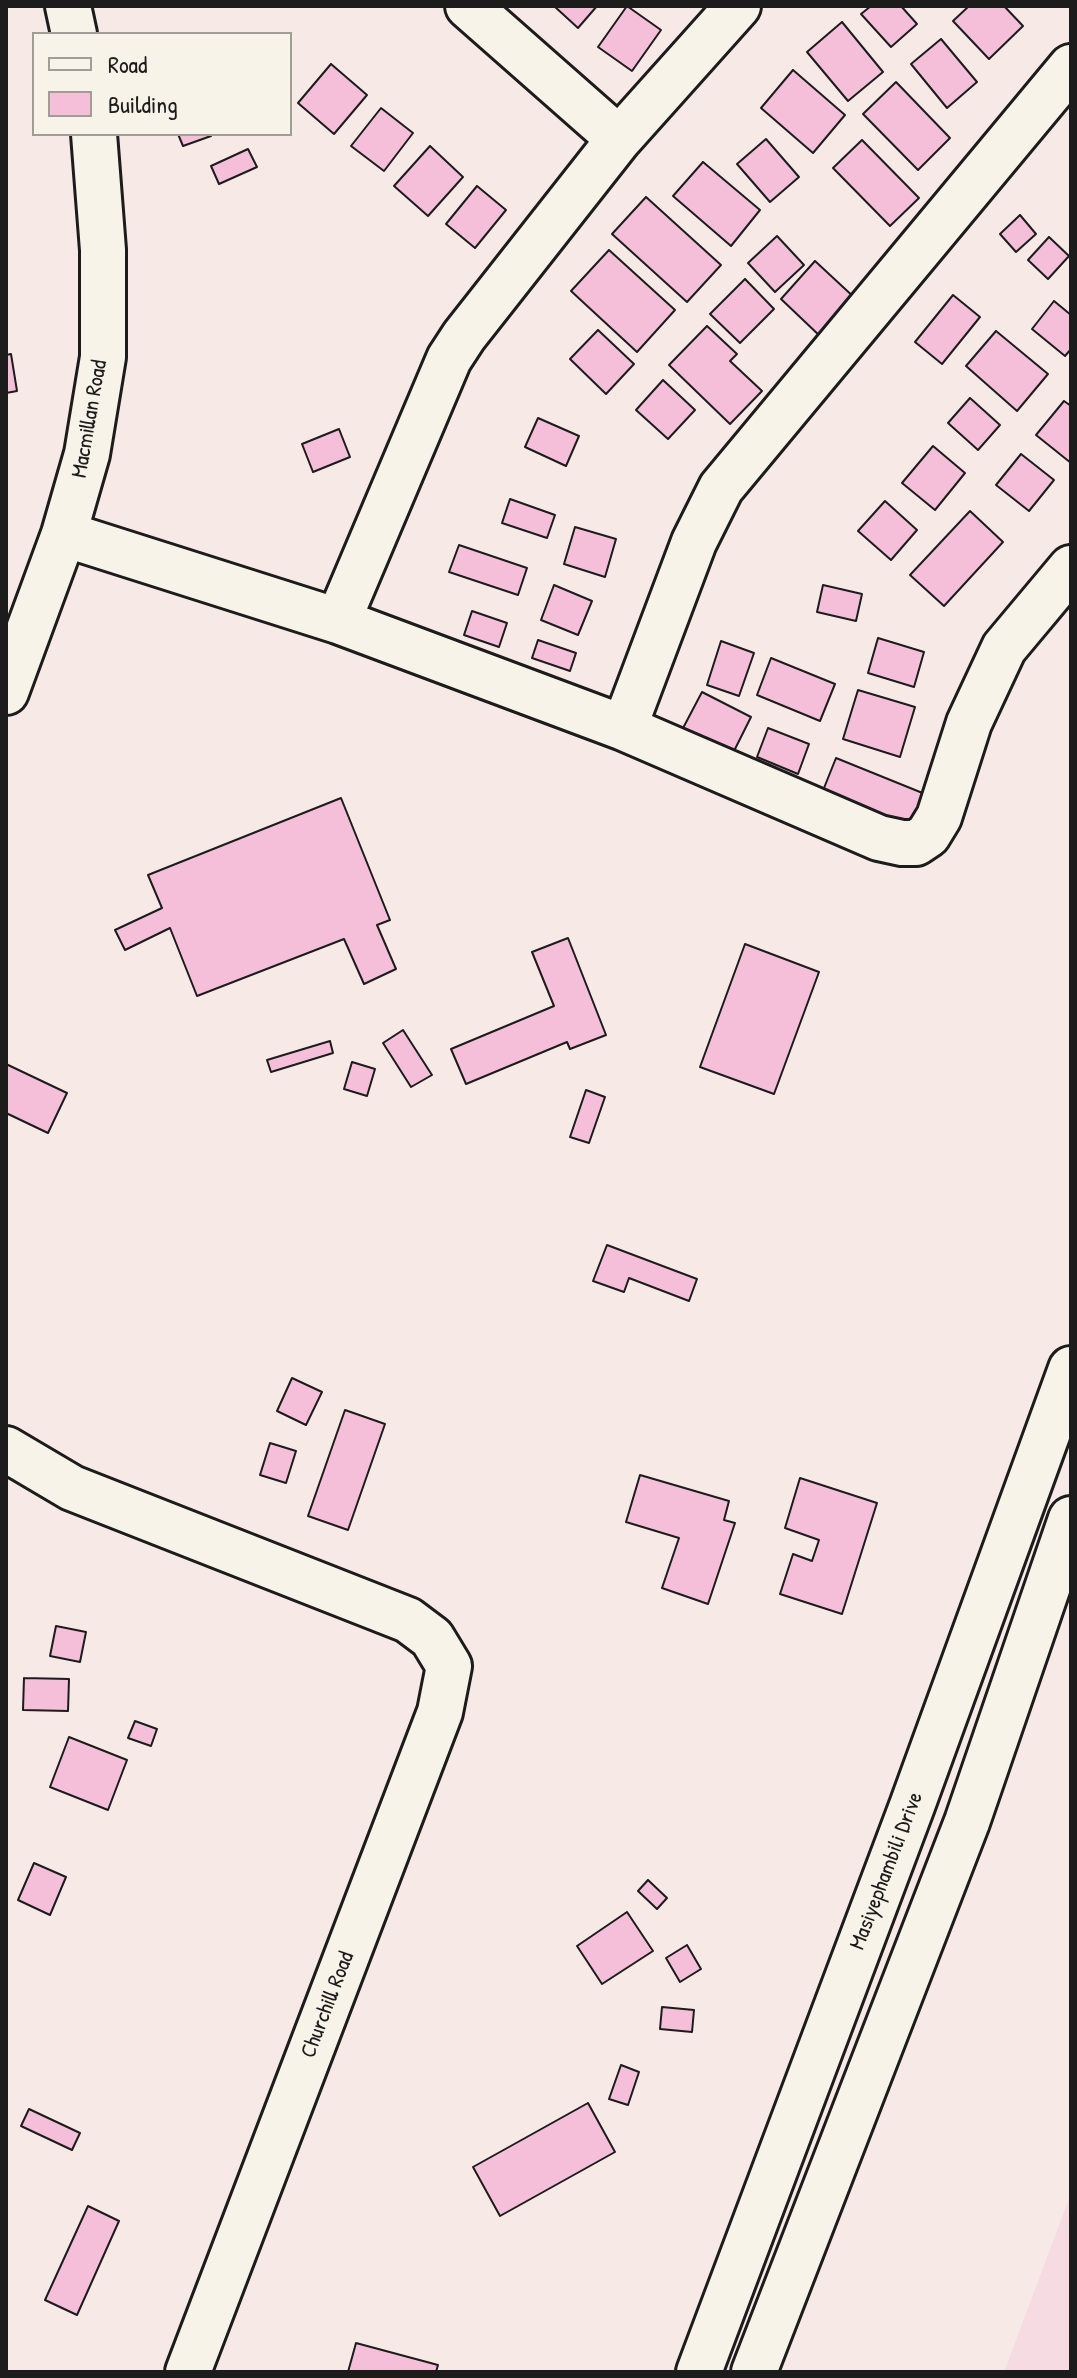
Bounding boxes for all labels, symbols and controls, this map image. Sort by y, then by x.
legend [32,32,292,136]
text: Road [108,48,147,80]
text: Building [108,88,178,120]
street label: Macmillan Road [67,358,113,480]
street label: Masiyephambili Drive [845,1788,929,1954]
street label: Churchill Road [296,1948,360,2062]

